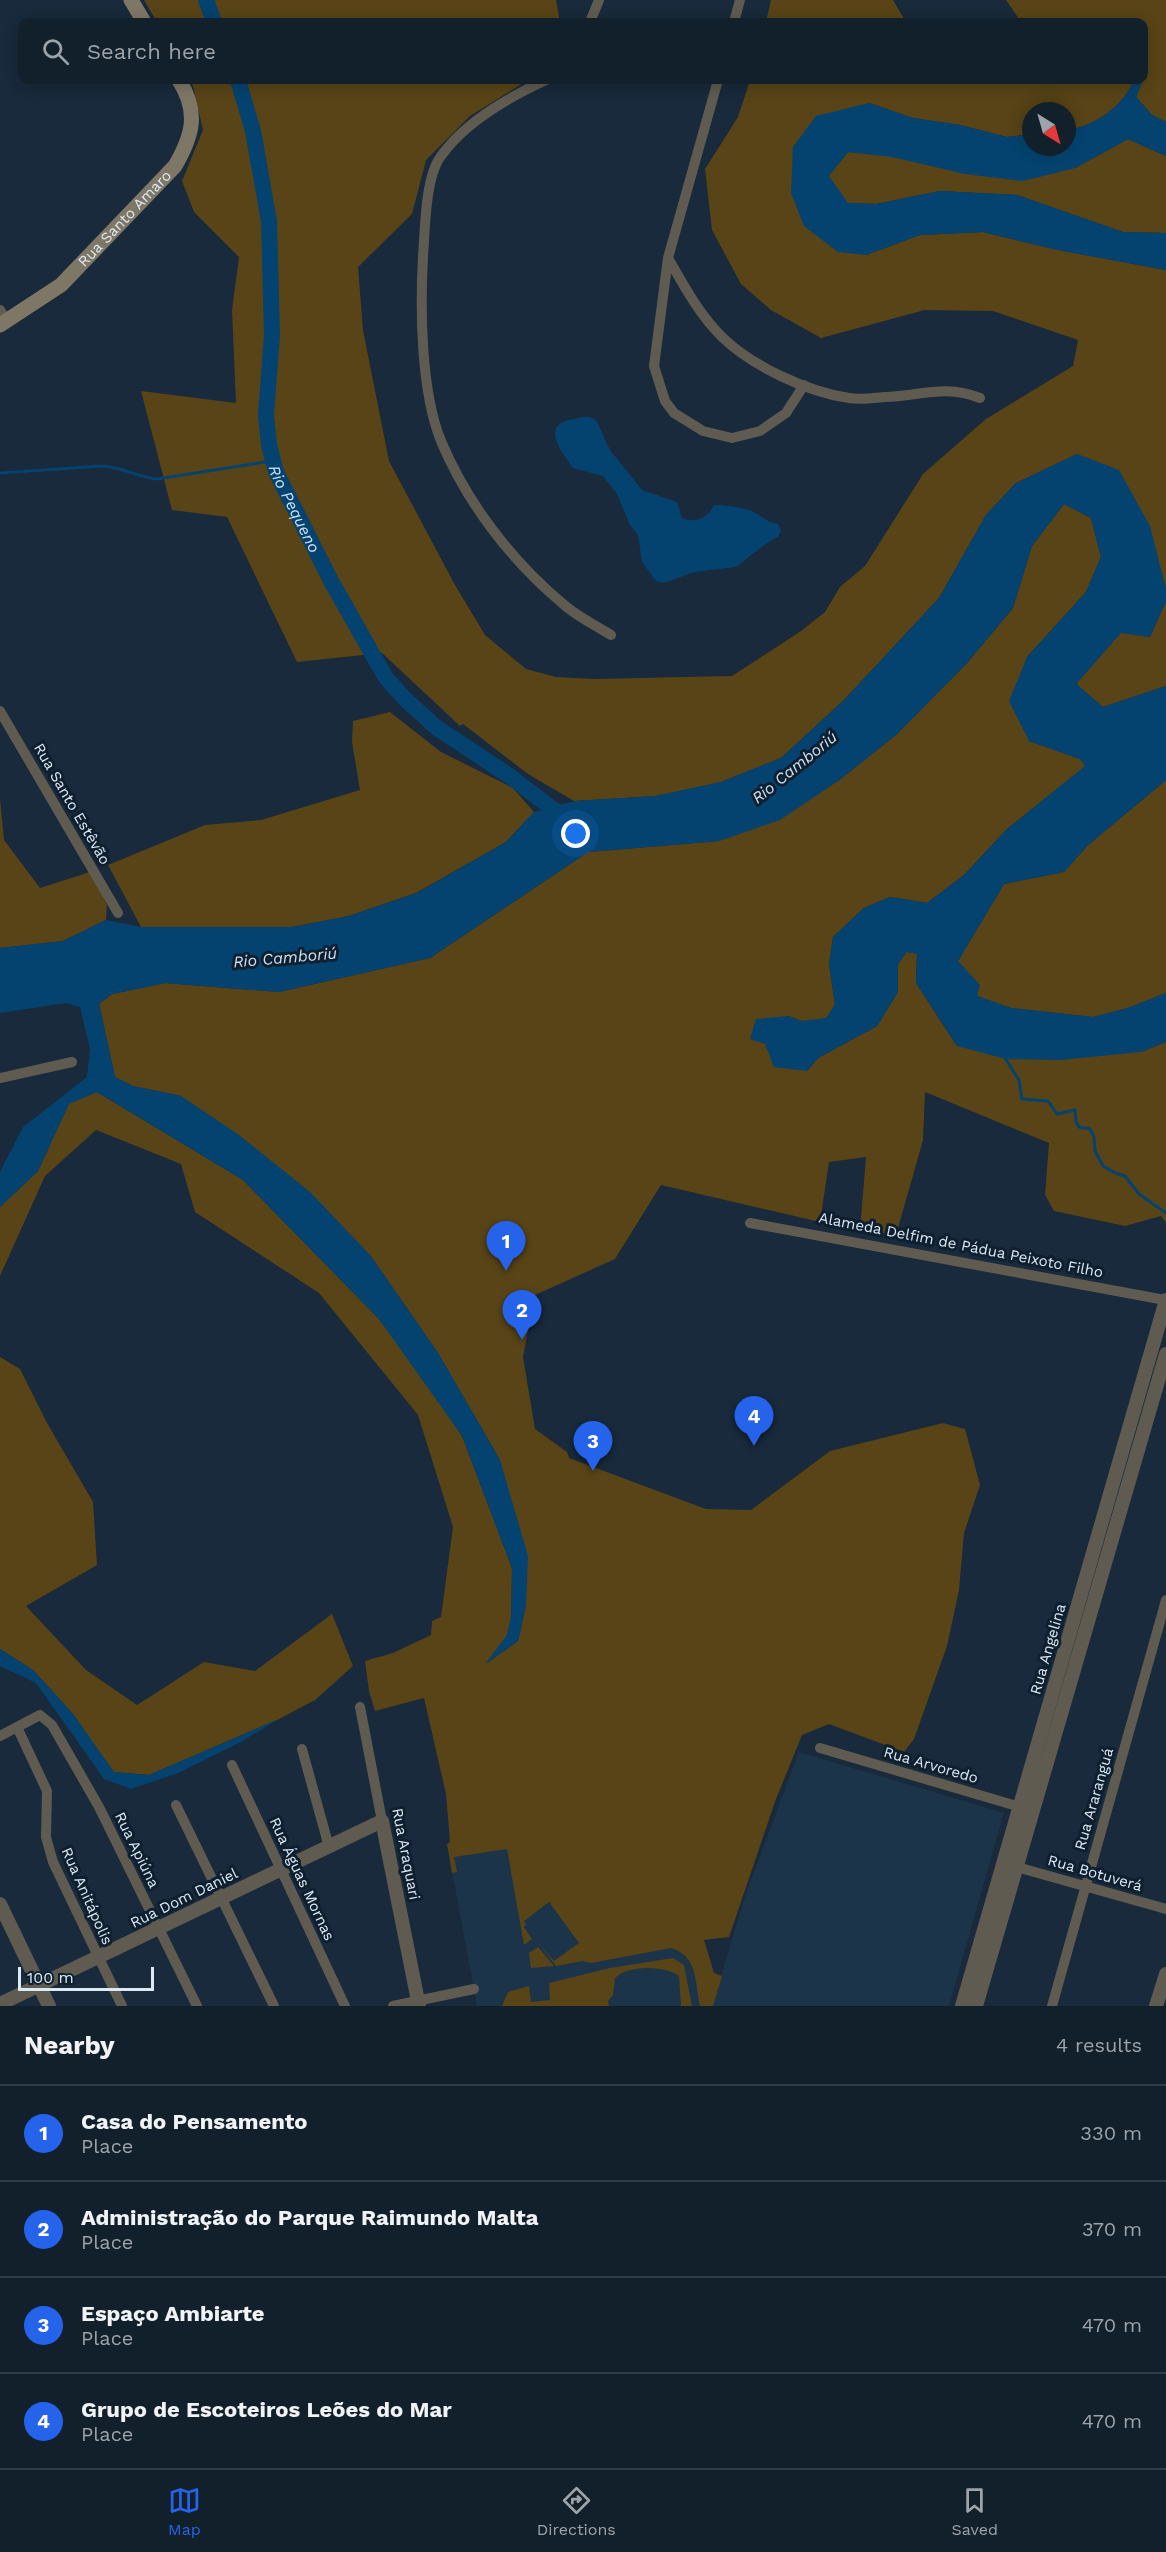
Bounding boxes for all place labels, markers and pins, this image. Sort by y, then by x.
pin: 1 [486,1222,526,1271]
pin: 2 [502,1290,542,1340]
pin: 4 [734,1396,774,1446]
pin: 3 [574,1422,612,1471]

